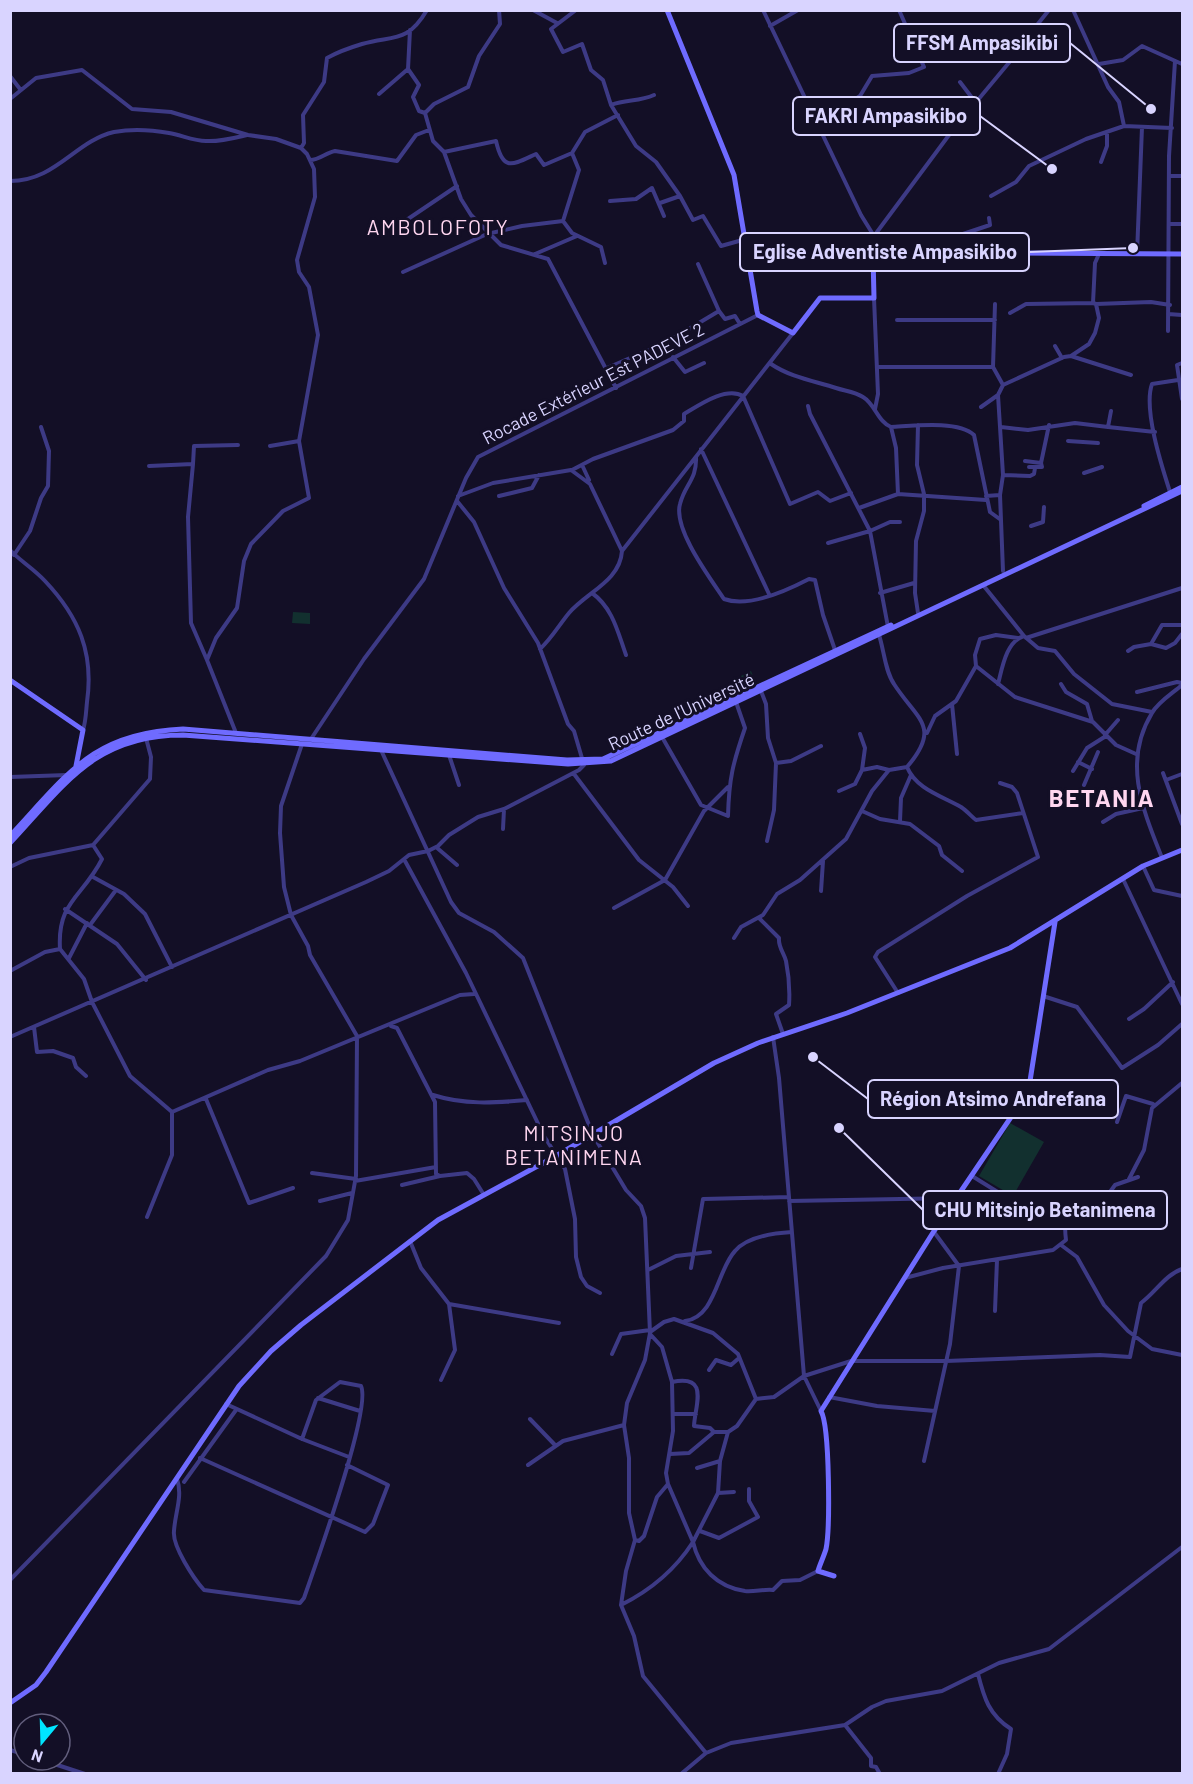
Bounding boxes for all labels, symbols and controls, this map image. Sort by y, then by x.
callout: FFSM Ampasikibi [894,24,1070,62]
text: FFSM Ampasikibi [906,30,1058,54]
callout: FAKRI Ampasikibo [793,97,980,135]
text: FAKRI Ampasikibo [805,103,967,127]
district label: AMBOLOFOTY [367,214,509,239]
callout: Eglise Adventiste Ampasikibo [740,233,1029,271]
text: Eglise Adventiste Ampasikibo [753,239,1017,263]
street label: Rocade Extérieur Est PADEVE 2 [478,317,708,449]
street label: Route de l'Université [604,667,758,755]
district label: BETANIA [1049,783,1155,812]
callout: Région Atsimo Andrefana [868,1080,1118,1118]
text: Région Atsimo Andrefana [880,1086,1106,1110]
district label: MITSINJO BETANIMENA [505,1120,643,1169]
callout: CHU Mitsinjo Betanimena [923,1191,1167,1229]
text: CHU Mitsinjo Betanimena [935,1197,1155,1221]
north arrow [12,1712,72,1772]
text: N [29,1746,45,1767]

